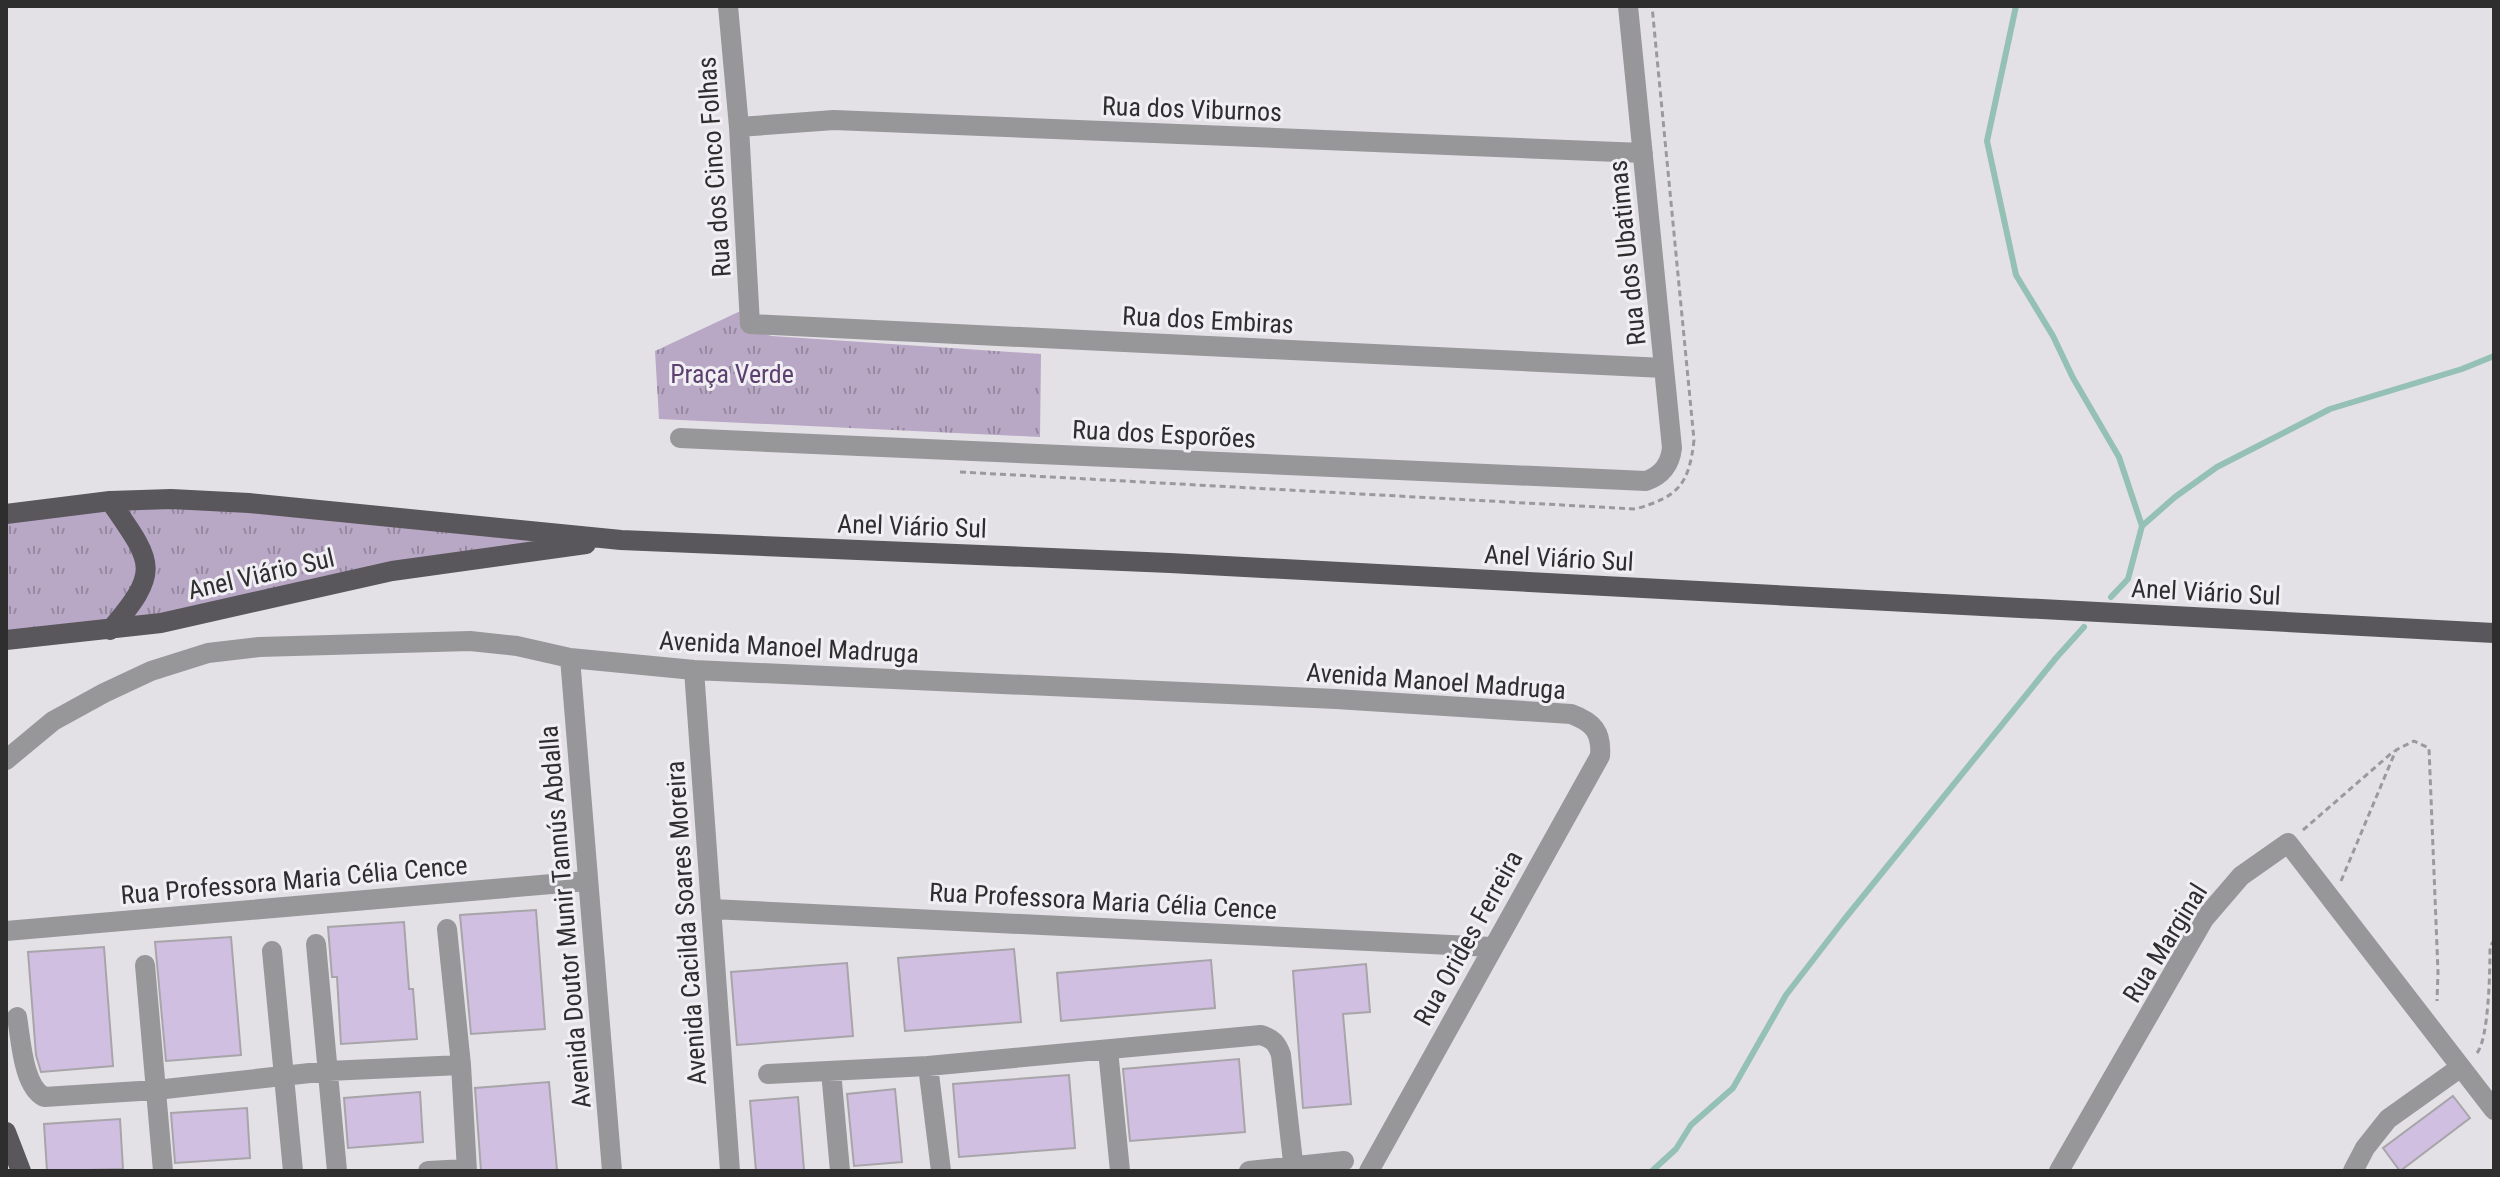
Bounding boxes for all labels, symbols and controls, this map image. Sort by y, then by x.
street label: Rua dos Cinco Folhas [691,56,737,278]
street label: Rua dos Viburnos [1102,91,1282,127]
street label: Rua dos Ubatimas [1602,159,1652,347]
street label: Rua dos Embiras [1122,301,1294,339]
park label: Praça Verde [670,359,794,389]
street label: Rua dos Esporões [1071,414,1257,454]
street label: Anel Viário Sul [837,508,987,544]
street label: Anel Viário Sul [1483,539,1635,577]
street label: Anel Viário Sul [185,543,337,605]
street label: Anel Viário Sul [2130,573,2282,611]
street label: Avenida Manoel Madruga [658,625,920,669]
street label: Avenida Manoel Madruga [1305,657,1567,705]
street label: Avenida Doutor Munir Tannús Abdalla [533,724,597,1110]
street label: Avenida Cacilda Soares Moreira [660,760,712,1086]
street label: Rua Orides Ferreira [1408,845,1528,1031]
street label: Rua Professora Maria Célia Cence [119,850,469,910]
street label: Rua Professora Maria Célia Cence [928,877,1278,925]
street label: Rua Marginal [2117,878,2213,1008]

